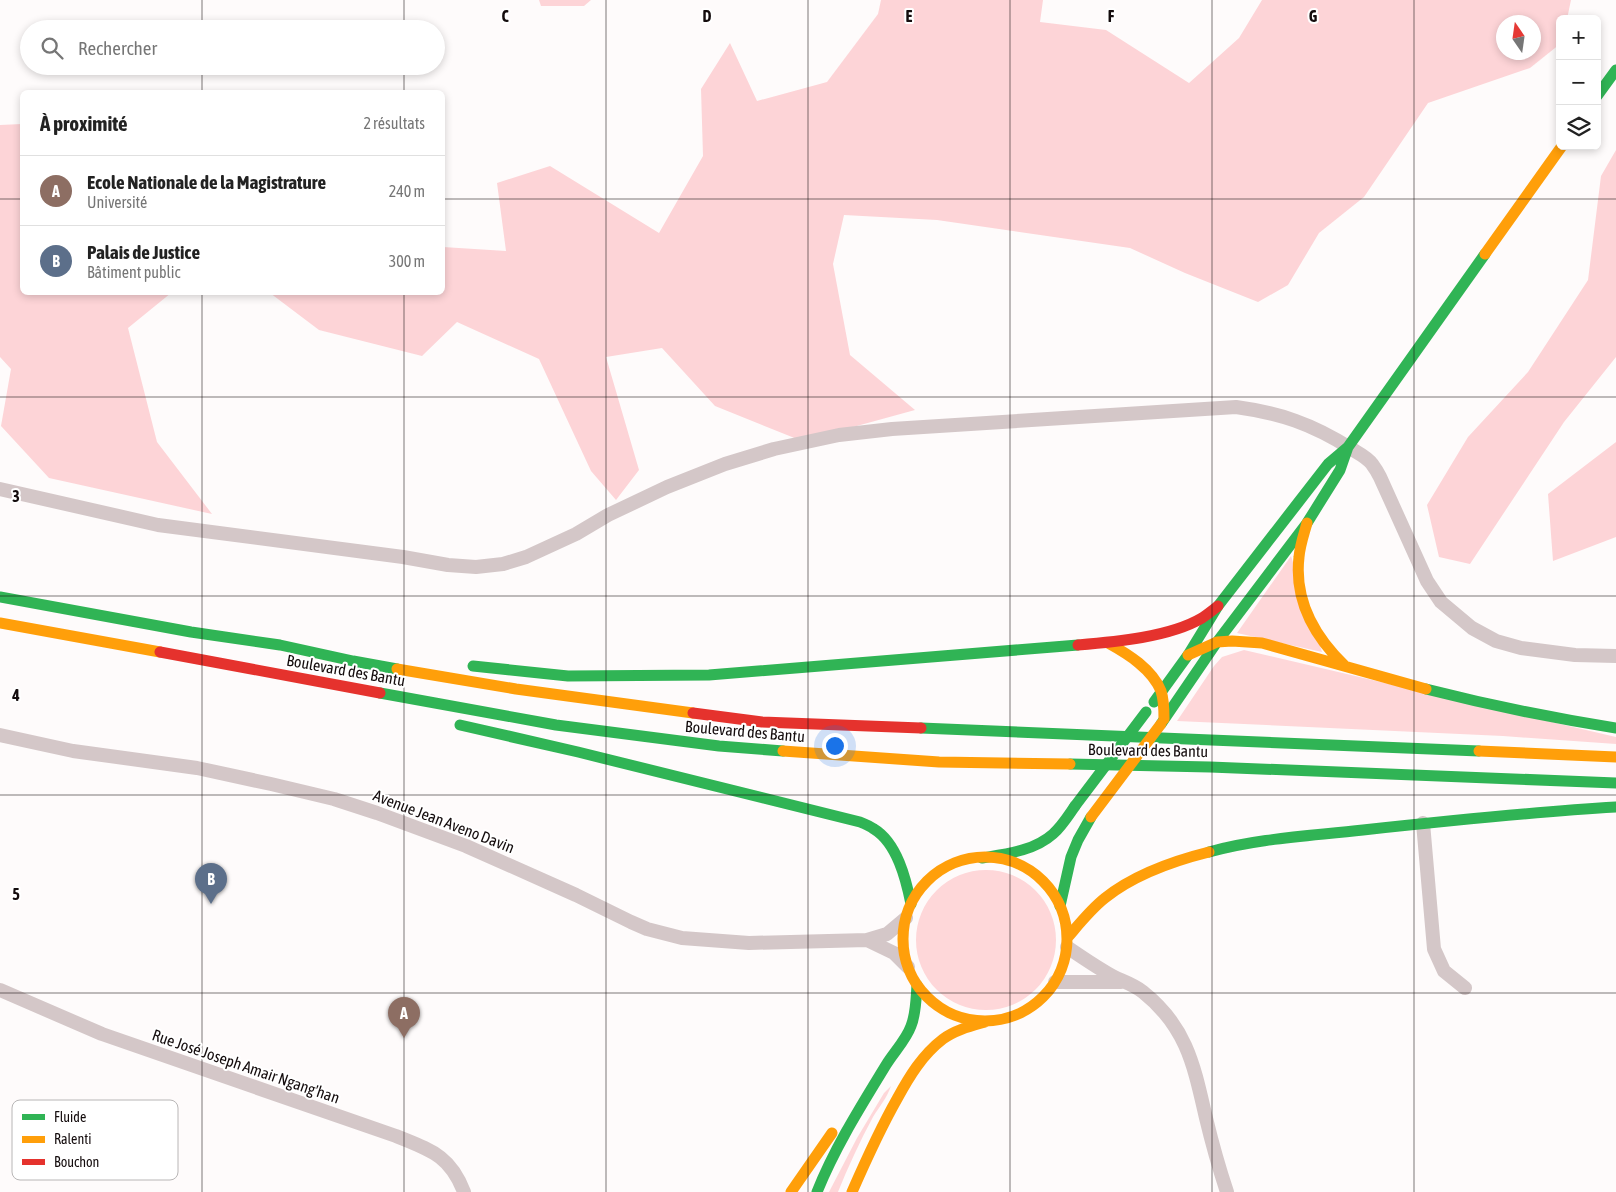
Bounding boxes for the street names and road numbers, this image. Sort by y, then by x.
street label: Boulevard des Bantu [285,651,407,689]
street label: Boulevard des Bantu [684,717,806,745]
street label: Boulevard des Bantu [1088,740,1208,760]
street label: Avenue Jean Aveno Davin [371,786,517,856]
street label: Rue José Joseph Amair Ngang'han [150,1025,342,1108]

